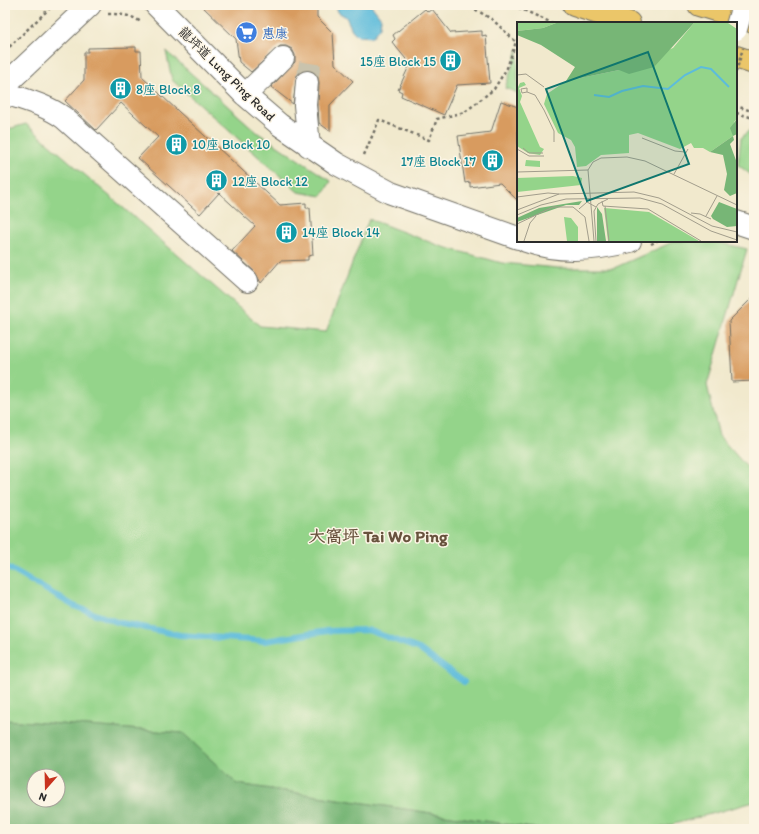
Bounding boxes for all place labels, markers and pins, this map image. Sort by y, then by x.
supermarket icon: 惠康 [233,20,259,46]
place label: 惠康 [262,26,288,41]
building icon: 15座 Block 15 [438,48,464,74]
place label: 15座 Block 15 [360,54,436,69]
building icon: 8座 Block 8 [108,76,134,102]
place label: 8座 Block 8 [136,82,200,97]
building icon: 10座 Block 10 [164,131,190,157]
place label: 10座 Block 10 [192,137,270,152]
building icon: 17座 Block 17 [479,148,505,174]
place label: 17座 Block 17 [401,154,477,169]
building icon: 12座 Block 12 [204,168,230,194]
place label: 12座 Block 12 [232,174,308,189]
building icon: 14座 Block 14 [273,219,299,245]
place label: 14座 Block 14 [302,225,380,240]

